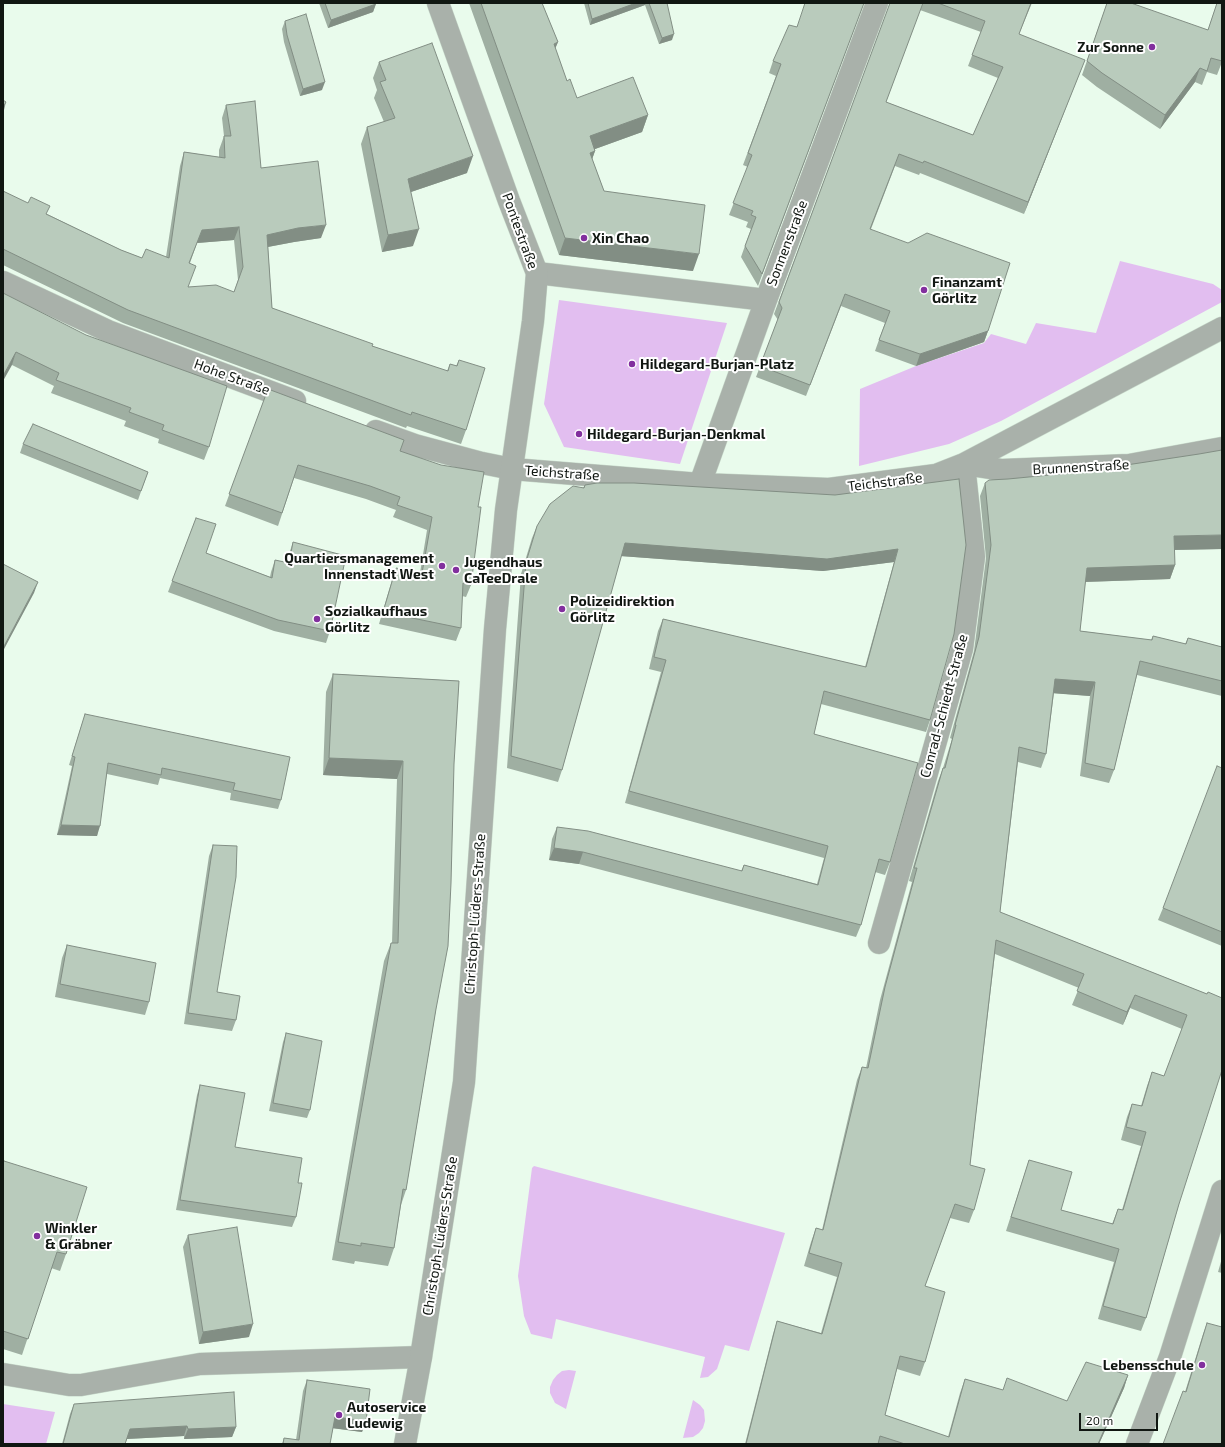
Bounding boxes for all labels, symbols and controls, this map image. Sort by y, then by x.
place label: Zur Sonne [1077,39,1144,55]
marker: Zur Sonne [1147,42,1157,52]
street label: Pontestraße [498,191,542,271]
street label: Sonnenstraße [763,198,811,288]
place label: Xin Chao [592,230,649,246]
marker: Xin Chao [579,233,589,243]
place label: Finanzamt Görlitz [932,274,1002,306]
marker: Finanzamt Görlitz [919,285,929,295]
street label: Hohe Straße [192,356,272,398]
place label: Hildegard-Burjan-Platz [640,356,794,372]
marker: Hildegard-Burjan-Platz [627,359,637,369]
place label: Hildegard-Burjan-Denkmal [587,426,765,442]
marker: Hildegard-Burjan-Denkmal [574,429,584,439]
street label: Brunnenstraße [1032,456,1130,478]
street label: Teichstraße [524,462,600,484]
street label: Teichstraße [847,469,923,495]
place label: Quartiersmanagement Innenstadt West [284,550,434,582]
place label: Jugendhaus CaTeeDrale [464,554,542,586]
marker: Quartiersmanagement Innenstadt West [437,561,447,571]
marker: Jugendhaus CaTeeDrale [451,565,461,575]
place label: Polizeidirektion Görlitz [570,593,674,626]
place label: Sozialkaufhaus Görlitz [325,603,427,636]
marker: Polizeidirektion Görlitz [557,604,567,614]
marker: Sozialkaufhaus Görlitz [312,614,322,624]
street label: Conrad-Schiedt-Straße [917,632,971,780]
street label: Christoph-Lüders-Straße [461,833,489,995]
street label: Christoph-Lüders-Straße [419,1155,461,1317]
place label: Winkler & Gräbner [45,1220,112,1252]
marker: Winkler & Gräbner [32,1231,42,1241]
place label: Lebensschule [1103,1357,1194,1373]
marker: Lebensschule [1197,1360,1207,1370]
place label: Autoservice Ludewig [347,1399,426,1432]
scale bar [1081,1405,1160,1431]
marker: Autoservice Ludewig [334,1410,344,1420]
text: 20 m [1086,1413,1113,1427]

